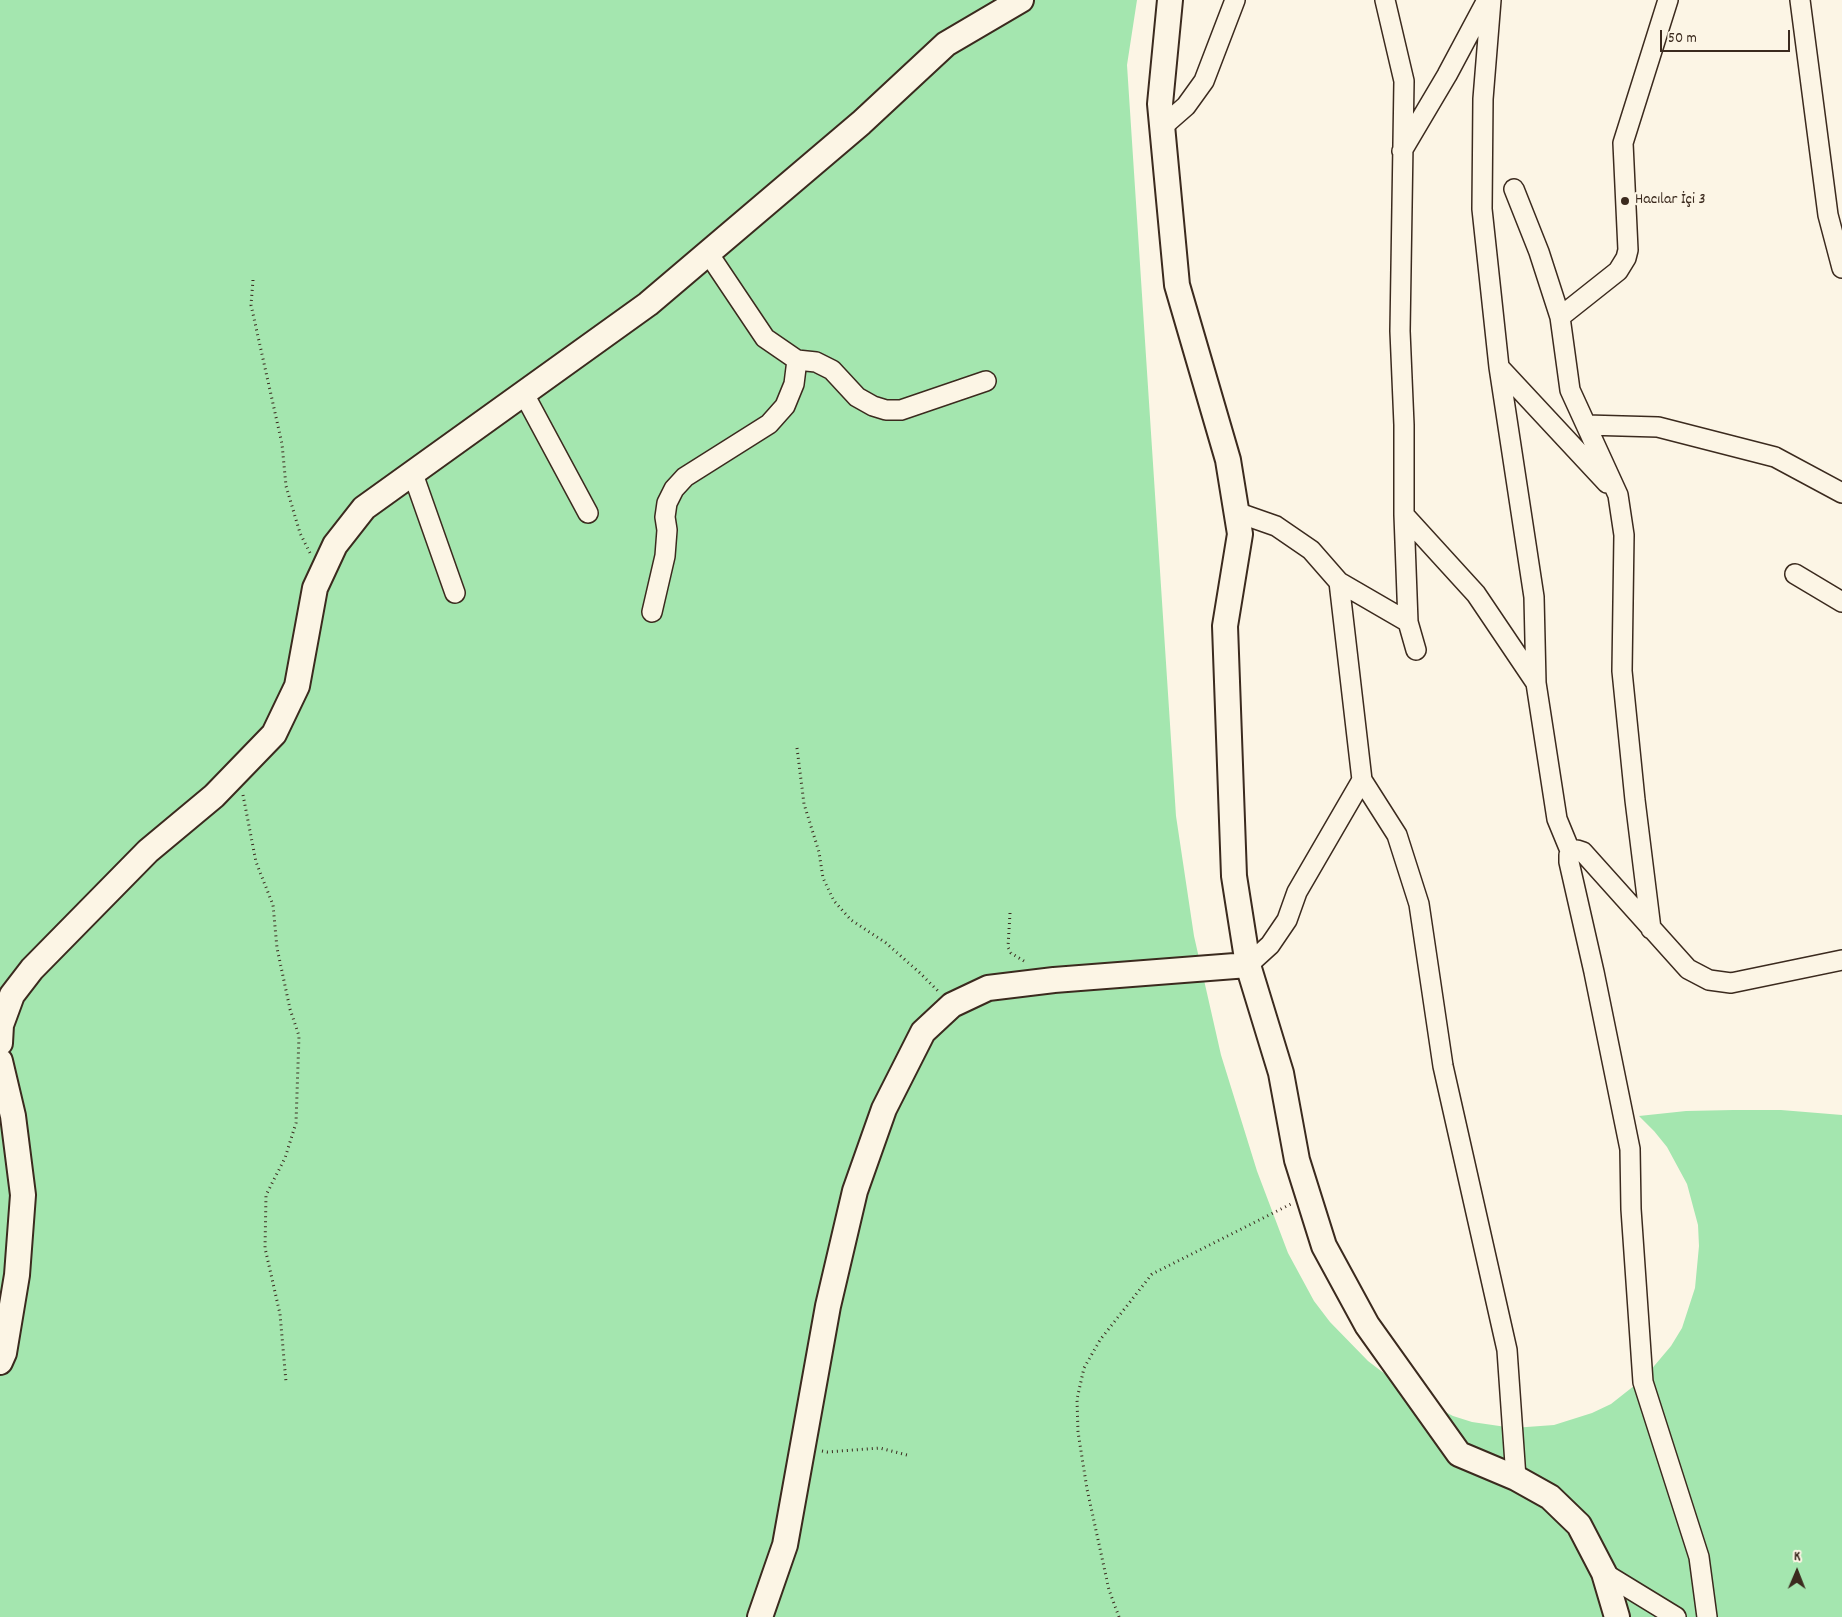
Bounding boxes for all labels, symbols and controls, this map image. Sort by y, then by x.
scale bar [1662,20,1792,52]
text: 50 m [1668,28,1697,50]
place label: Hacılar İçi 3 [1635,191,1706,211]
marker: Hacılar İçi 3 [1619,195,1631,207]
north arrow [1772,1547,1822,1597]
text: K [1794,1547,1801,1567]

